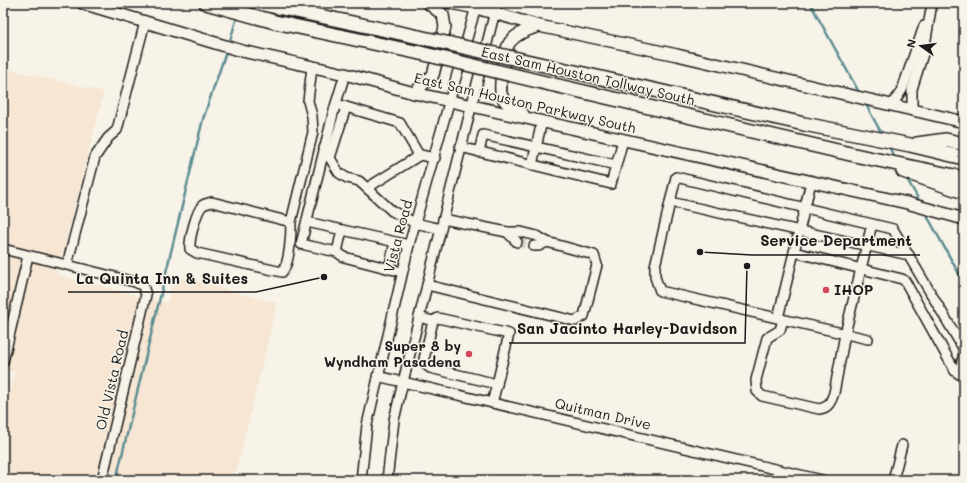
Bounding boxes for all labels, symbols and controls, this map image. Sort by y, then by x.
north arrow [901,26,941,66]
text: N [903,38,919,49]
street label: East Sam Houston Tollway South [480,42,697,109]
street label: East Sam Houston Parkway South [412,68,638,137]
street label: Vista Road [379,197,416,274]
callout: Service Department [752,228,920,255]
text: Service Department [760,230,912,250]
callout: La Quinta Inn & Suites [68,265,256,292]
text: La Quinta Inn & Suites [76,268,248,288]
place label: IHOP [834,280,873,299]
marker: IHOP [821,285,831,295]
callout: San Jacinto Harley-Davidson [509,316,745,343]
text: San Jacinto Harley-Davidson [517,318,737,338]
street label: Old Vista Road [91,328,132,432]
place label: Super 8 by Wyndham Pasadena [324,336,461,371]
marker: Super 8 by Wyndham Pasadena [464,349,474,359]
street label: Quitman Drive [553,393,653,434]

